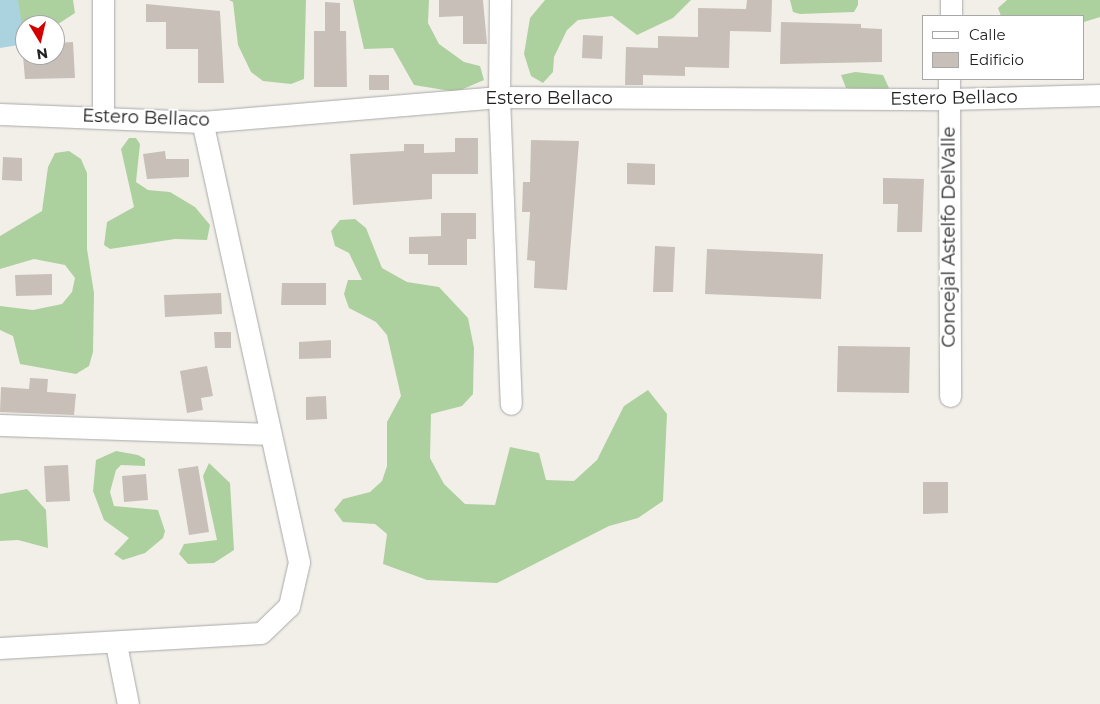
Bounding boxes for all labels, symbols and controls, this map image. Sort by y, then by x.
north arrow [15,15,65,65]
legend [922,15,1085,80]
text: Calle [969,25,1006,44]
text: N [35,44,49,64]
text: Edificio [969,50,1024,69]
street label: Estero Bellaco [890,86,1018,110]
street label: Estero Bellaco [485,87,613,109]
street label: Estero Bellaco [82,105,210,131]
street label: Concejal Astelfo DelValle [938,126,960,348]

